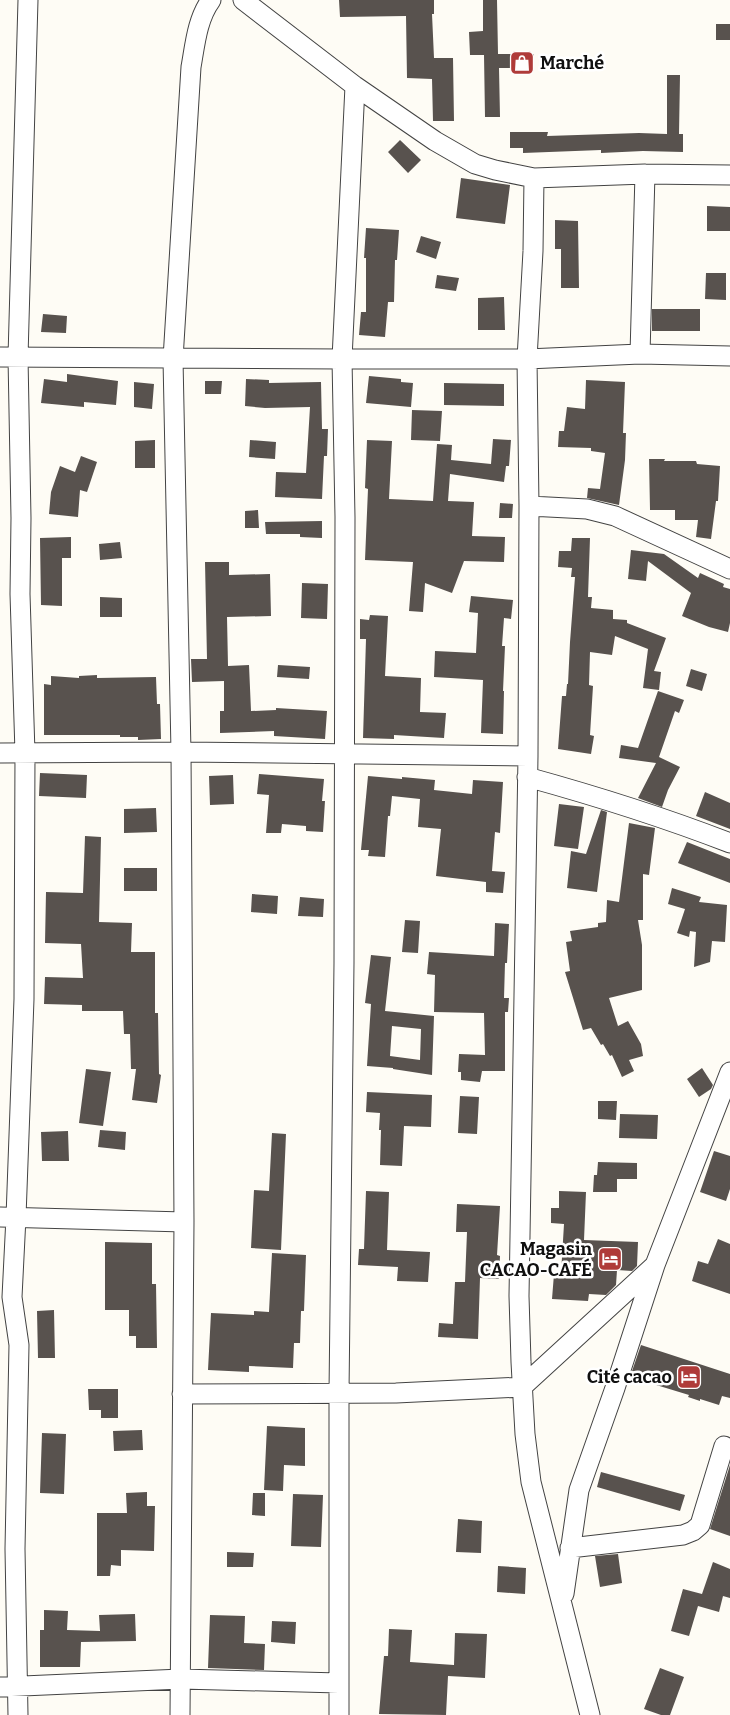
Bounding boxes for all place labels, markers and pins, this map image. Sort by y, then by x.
shop icon: Marché [509,50,535,76]
place label: Marché [540,52,604,74]
place label: Magasin CACAO-CAFÉ [480,1238,592,1281]
hotel icon: Magasin CACAO-CAFÉ [597,1246,623,1272]
hotel icon: Cité cacao [676,1364,702,1390]
place label: Cité cacao [587,1366,672,1388]

